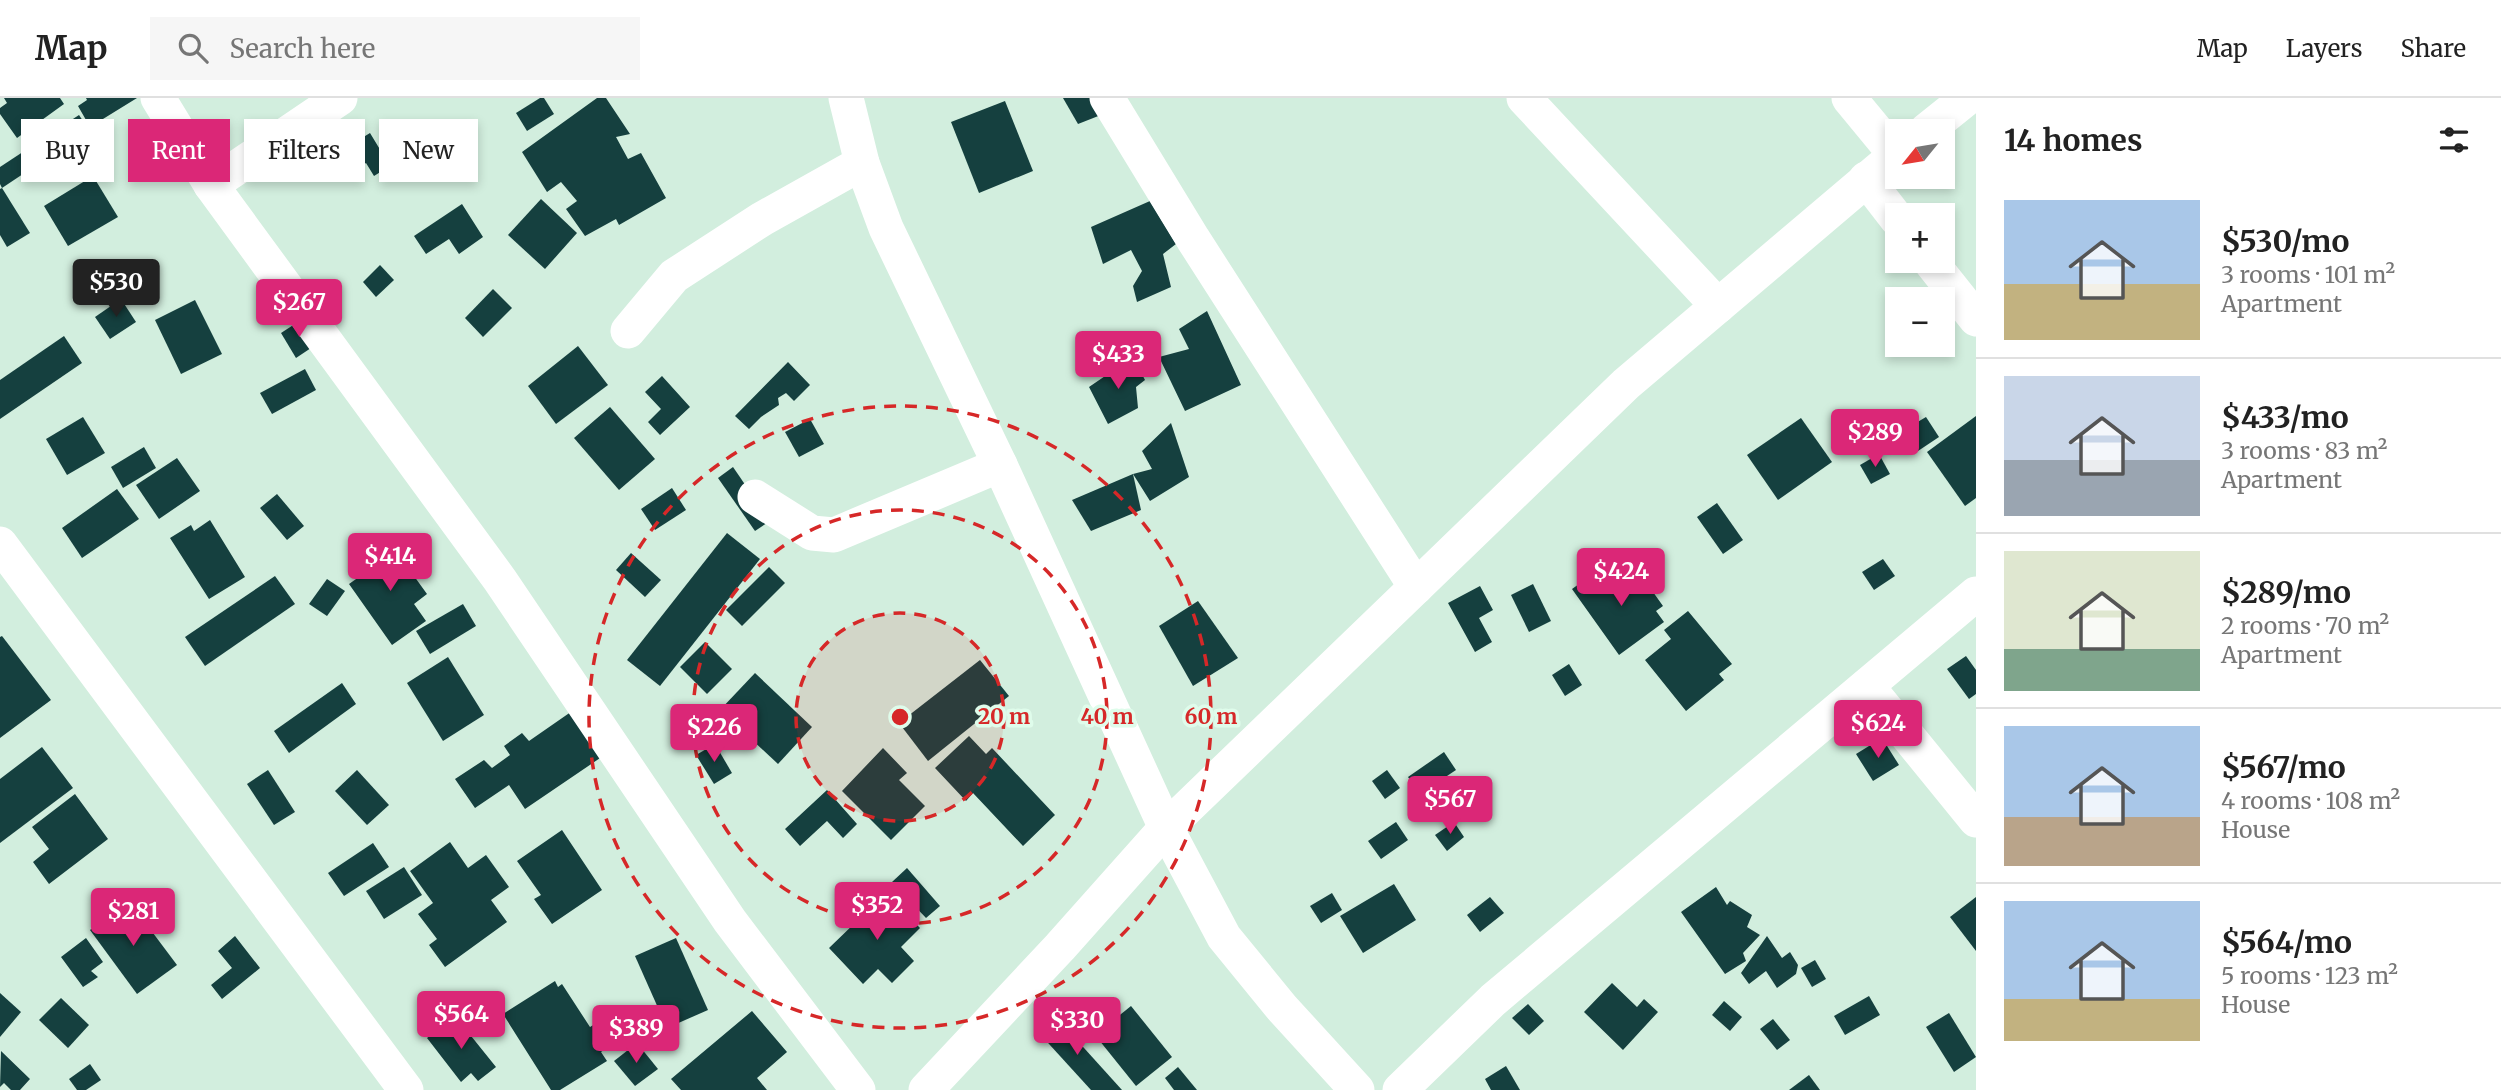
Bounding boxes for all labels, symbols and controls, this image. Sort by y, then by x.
search box [150,17,640,80]
text: Map [35,28,108,69]
icon: search [174,29,212,67]
text: Search here [230,32,375,65]
text: Map [2197,33,2248,64]
text: Layers [2286,33,2362,64]
text: Share [2400,33,2466,64]
chip: Buy [21,119,114,182]
chip: Rent [128,119,230,182]
chip: Filters [244,119,365,182]
chip: New [379,119,478,182]
north arrow [1885,119,1955,189]
map controls [1885,119,1955,357]
text: 14 homes [2004,121,2142,159]
icon: filters [2435,121,2473,159]
button: + [1885,203,1955,273]
text: $530/mo [2221,222,2349,260]
icon: home [2060,228,2144,312]
pin: $530 [75,260,157,319]
text: 3 rooms · 101 m² [2221,260,2395,289]
text: $530 [89,267,143,296]
pin: $267 [258,280,340,339]
text: $267 [272,287,326,316]
button: − [1885,287,1955,357]
text: Apartment [2221,289,2342,318]
pin: $433 [1077,331,1159,391]
text: $433 [1091,339,1145,368]
text: $433/mo [2221,398,2349,436]
icon: home [2060,404,2144,488]
pin: $289 [1834,410,1916,469]
text: $289 [1847,417,1903,446]
text: 3 rooms · 83 m² [2221,436,2387,465]
text: Apartment [2221,465,2342,494]
pin: $414 [349,533,431,593]
text: $414 [364,541,416,570]
pin: $424 [1580,548,1662,608]
text: $424 [1593,556,1649,585]
text: $289/mo [2221,573,2351,611]
icon: home [2060,579,2144,663]
text: 2 rooms · 70 m² [2221,611,2389,640]
text: Apartment [2221,640,2342,669]
pin: $624 [1837,700,1919,760]
text: 20 m [978,703,1030,730]
text: 40 m [1080,703,1134,730]
text: 60 m [1185,703,1237,730]
pin: $226 [673,704,755,764]
centre of rings [888,705,912,729]
text: $624 [1850,708,1906,737]
text: $226 [686,712,742,741]
text: $567/mo [2221,748,2346,786]
icon: home [2060,754,2144,838]
pin: $567 [1409,776,1491,836]
text: $567 [1423,784,1477,813]
text: 4 rooms · 108 m² [2221,786,2400,815]
text: House [2221,815,2290,844]
pin: $352 [836,882,918,942]
pin: $281 [92,888,174,948]
text: $352 [851,890,903,919]
text: $281 [107,896,159,925]
text: $564/mo [2221,923,2352,961]
icon: home [2060,929,2144,1013]
text: 5 rooms · 123 m² [2221,961,2398,990]
text: House [2221,990,2290,1019]
pin: $564 [420,992,502,1051]
pin: $330 [1036,998,1118,1057]
text: $564 [433,999,489,1028]
text: $330 [1050,1005,1104,1034]
pin: $389 [595,1006,677,1065]
text: $389 [608,1013,664,1042]

